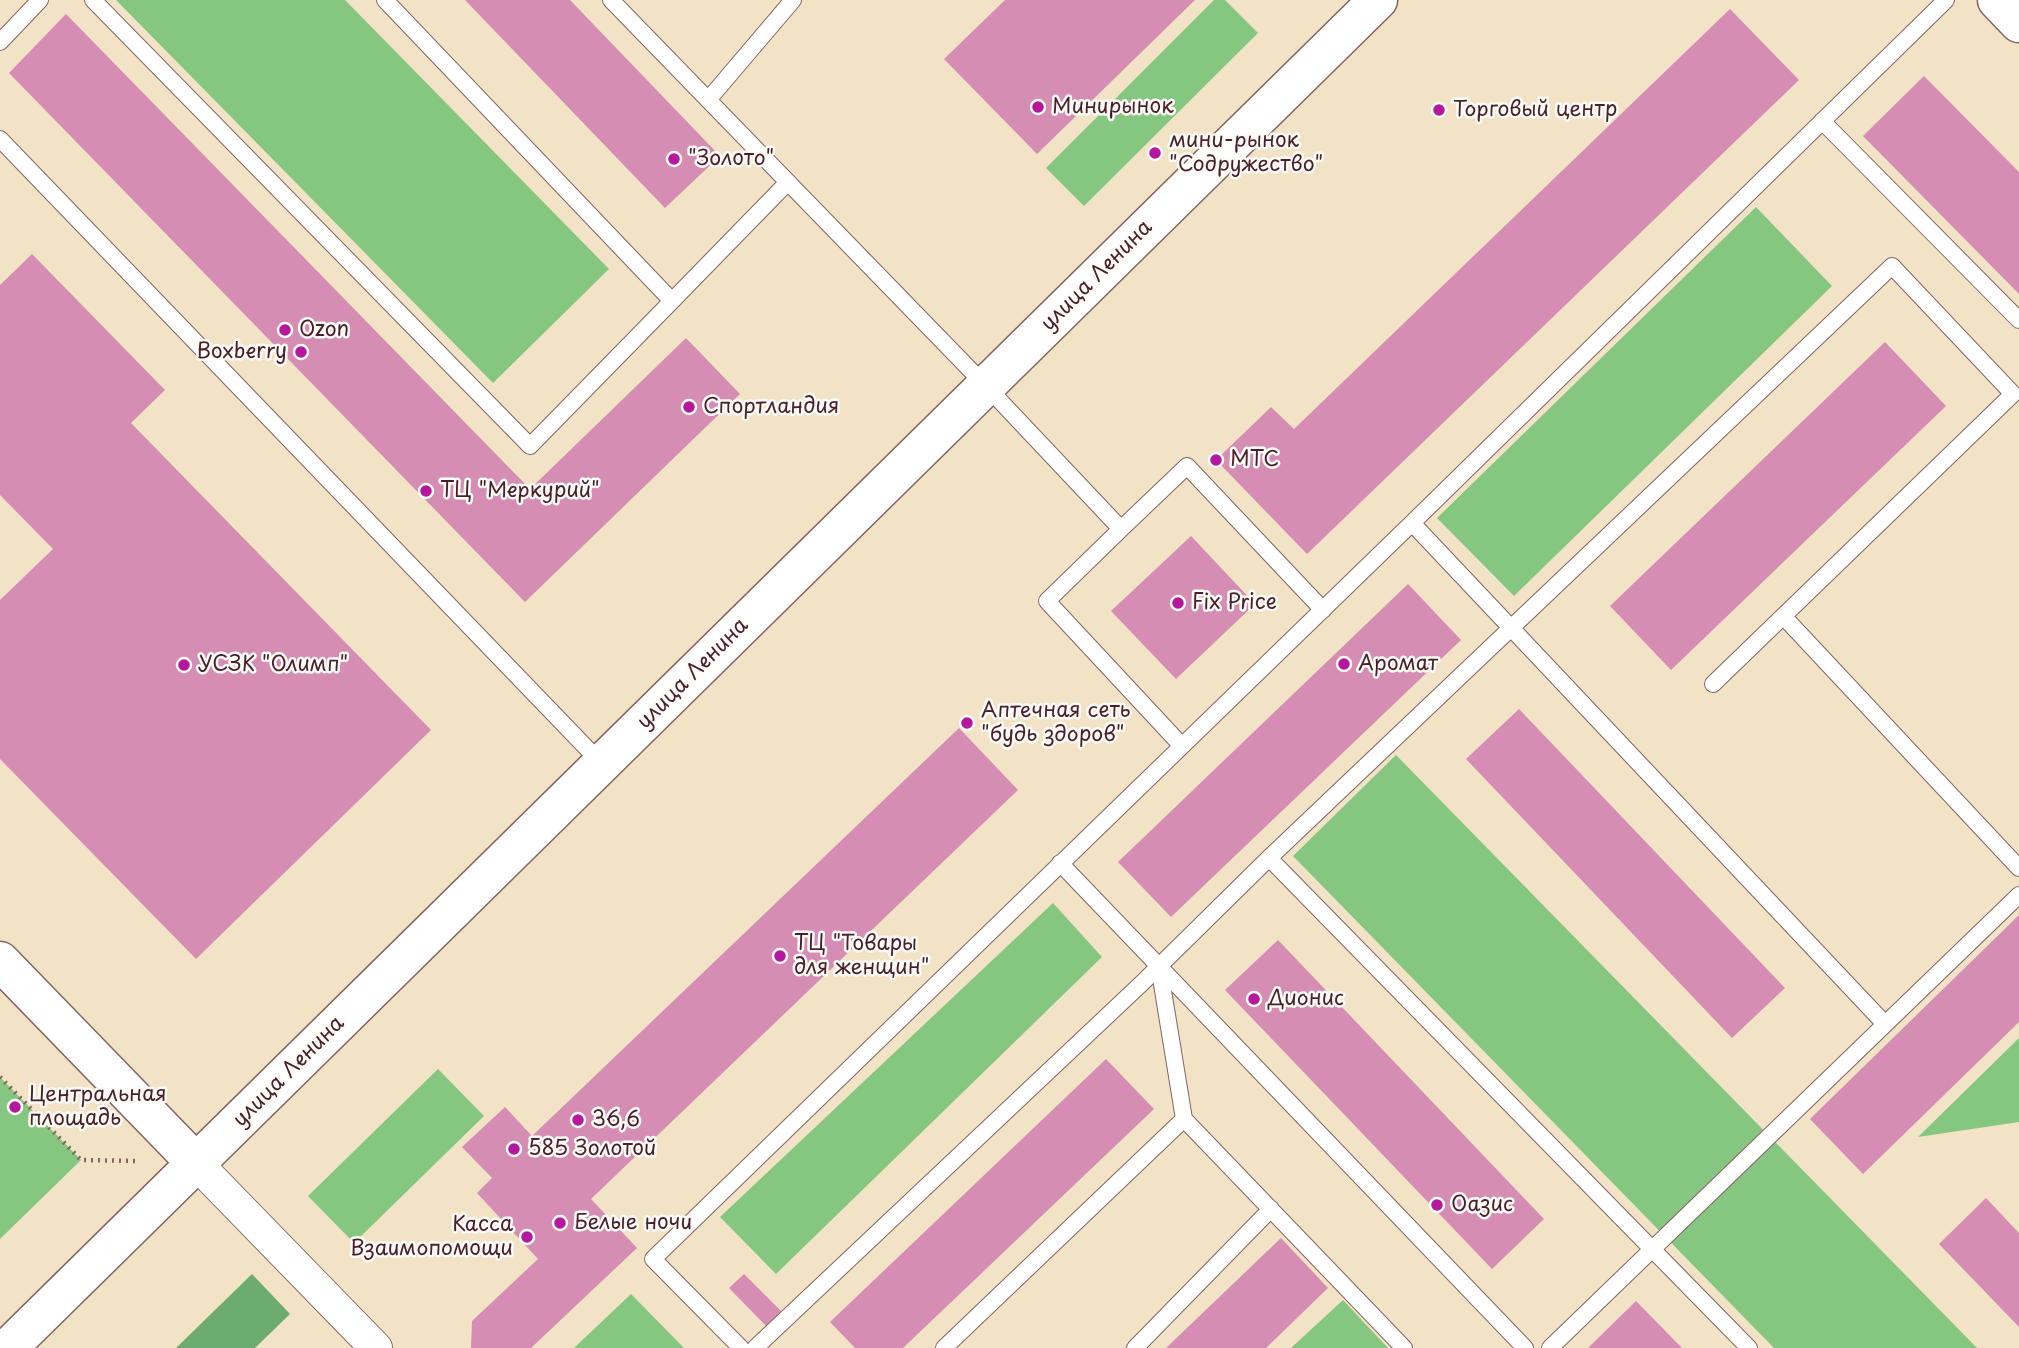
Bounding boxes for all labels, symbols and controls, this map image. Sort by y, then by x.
place label: Минирынок [1052,94,1174,120]
place label: Торговый центр [1453,97,1617,123]
marker: Минирынок [1030,99,1046,115]
marker: Торговый центр [1431,102,1447,118]
place label: мини-рынок "Содружество" [1169,128,1323,178]
marker: мини-рынок "Содружество" [1147,145,1163,161]
place label: "Золото" [688,146,774,172]
marker: "Золото" [666,151,682,167]
street label: улица Ленина [1036,215,1158,337]
place label: Ozon [299,317,349,343]
marker: Ozon [277,322,293,338]
place label: Boxberry [196,339,287,365]
marker: Boxberry [293,344,309,360]
place label: Спортландия [703,394,839,420]
marker: Спортландия [681,399,697,415]
place label: МТС [1230,447,1279,473]
marker: МТС [1208,452,1224,468]
place label: ТЦ "Меркурий" [440,478,600,504]
marker: ТЦ "Меркурий" [418,483,434,499]
place label: Fix Price [1192,590,1277,616]
marker: Fix Price [1170,595,1186,611]
street label: улица Ленина [632,613,754,735]
place label: Аромат [1358,651,1438,677]
place label: УСЗК "Олимп" [198,652,348,678]
marker: Аромат [1336,656,1352,672]
marker: УСЗК "Олимп" [176,657,192,673]
place label: Аптечная сеть "будь здоров" [981,698,1130,748]
marker: Аптечная сеть "будь здоров" [959,715,975,731]
place label: ТЦ "Товары для женщин" [794,931,929,981]
marker: ТЦ "Товары для женщин" [772,948,788,964]
place label: Дионис [1268,986,1344,1012]
marker: Дионис [1246,991,1262,1007]
street label: улица Ленина [228,1011,350,1133]
place label: Центральная площадь [29,1082,167,1132]
marker: Центральная площадь [7,1099,23,1115]
place label: 36,6 [592,1107,640,1133]
marker: 36,6 [570,1112,586,1128]
place label: 585 Золотой [528,1136,656,1162]
marker: 585 Золотой [506,1141,522,1157]
place label: Оазис [1451,1192,1513,1218]
marker: Оазис [1429,1197,1445,1213]
place label: Белые ночи [574,1210,692,1236]
place label: Касса Взаимопомощи [350,1212,513,1262]
marker: Белые ночи [552,1215,568,1231]
marker: Касса Взаимопомощи [519,1229,535,1245]

